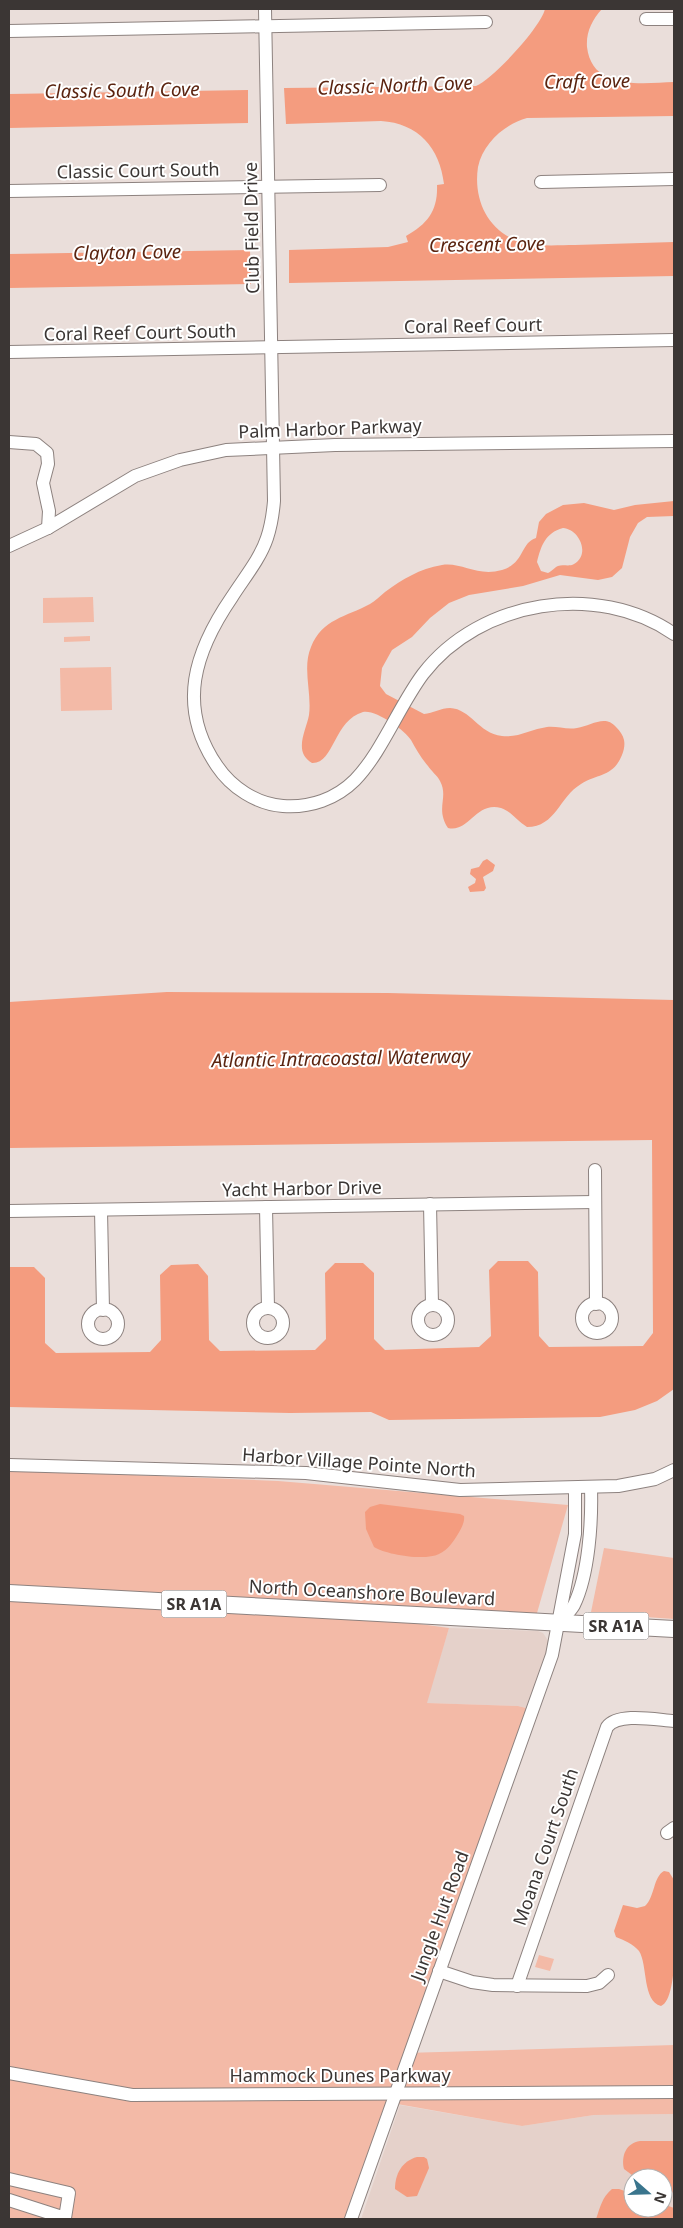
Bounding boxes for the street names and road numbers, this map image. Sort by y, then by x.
street label: Classic Court South [56,157,220,183]
street label: Club Field Drive [238,162,264,294]
street label: Coral Reef Court [404,312,543,338]
street label: Coral Reef Court South [43,318,237,346]
street label: Palm Harbor Parkway [238,413,423,443]
street label: Yacht Harbor Drive [222,1175,382,1201]
street label: Harbor Village Pointe North [241,1442,477,1482]
street label: North Oceanshore Boulevard [248,1574,496,1610]
road number: SR A1A [162,1590,226,1618]
road number: SR A1A [584,1612,648,1640]
street label: Moana Court South [507,1765,583,1928]
street label: Jungle Hut Road [404,1847,474,1986]
street label: Hammock Dunes Parkway [229,2063,451,2087]

